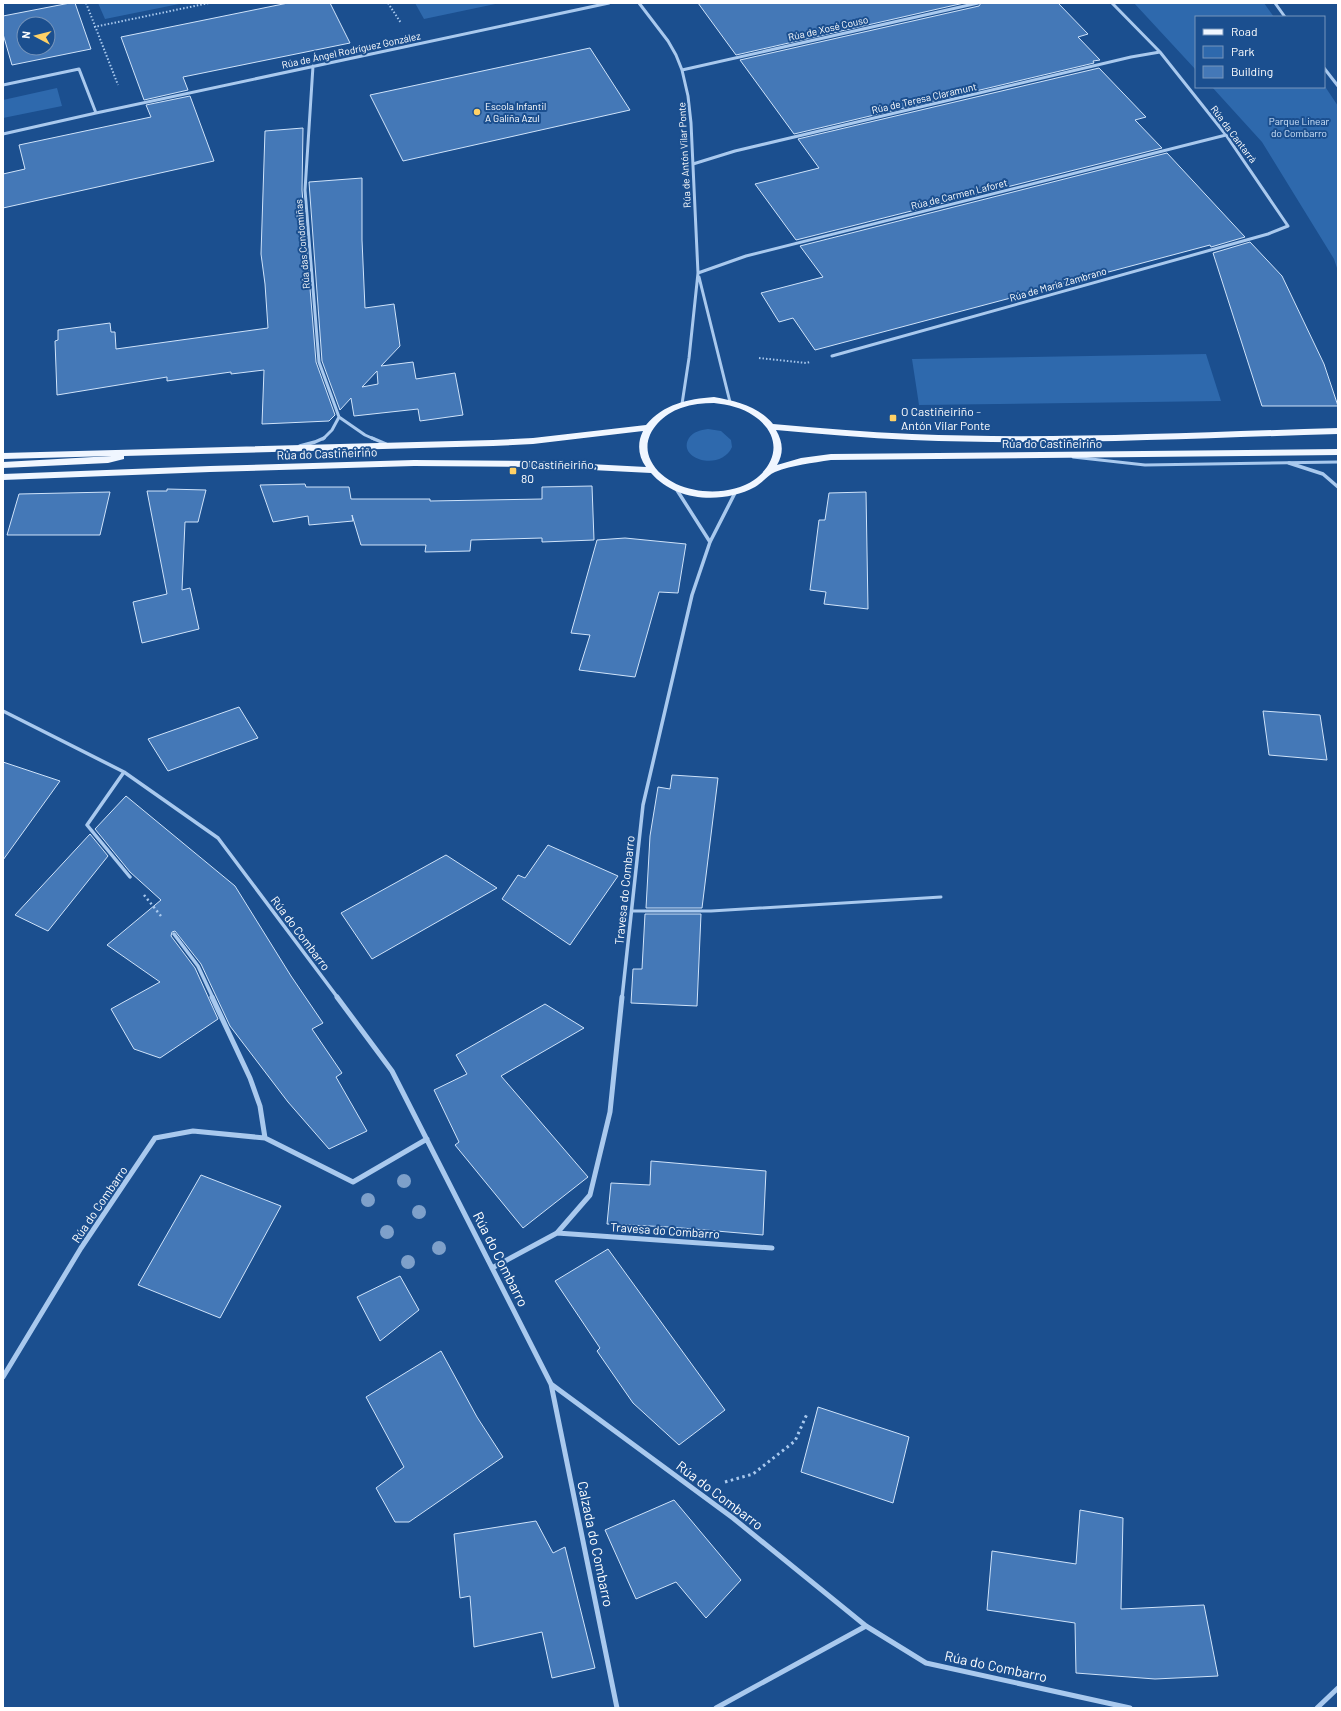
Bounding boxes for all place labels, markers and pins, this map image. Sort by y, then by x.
place label: Escola Infantil A Galiña Azul [485,100,546,124]
marker: Escola Infantil A Galiña Azul [472,107,482,117]
place label: O Castiñeiriño - Antón Vilar Ponte [901,404,991,432]
marker: O Castiñeiriño - Antón Vilar Ponte [888,413,898,423]
place label: O Castiñeiriño, 80 [521,457,597,485]
marker: O Castiñeiriño, 80 [508,466,518,476]

